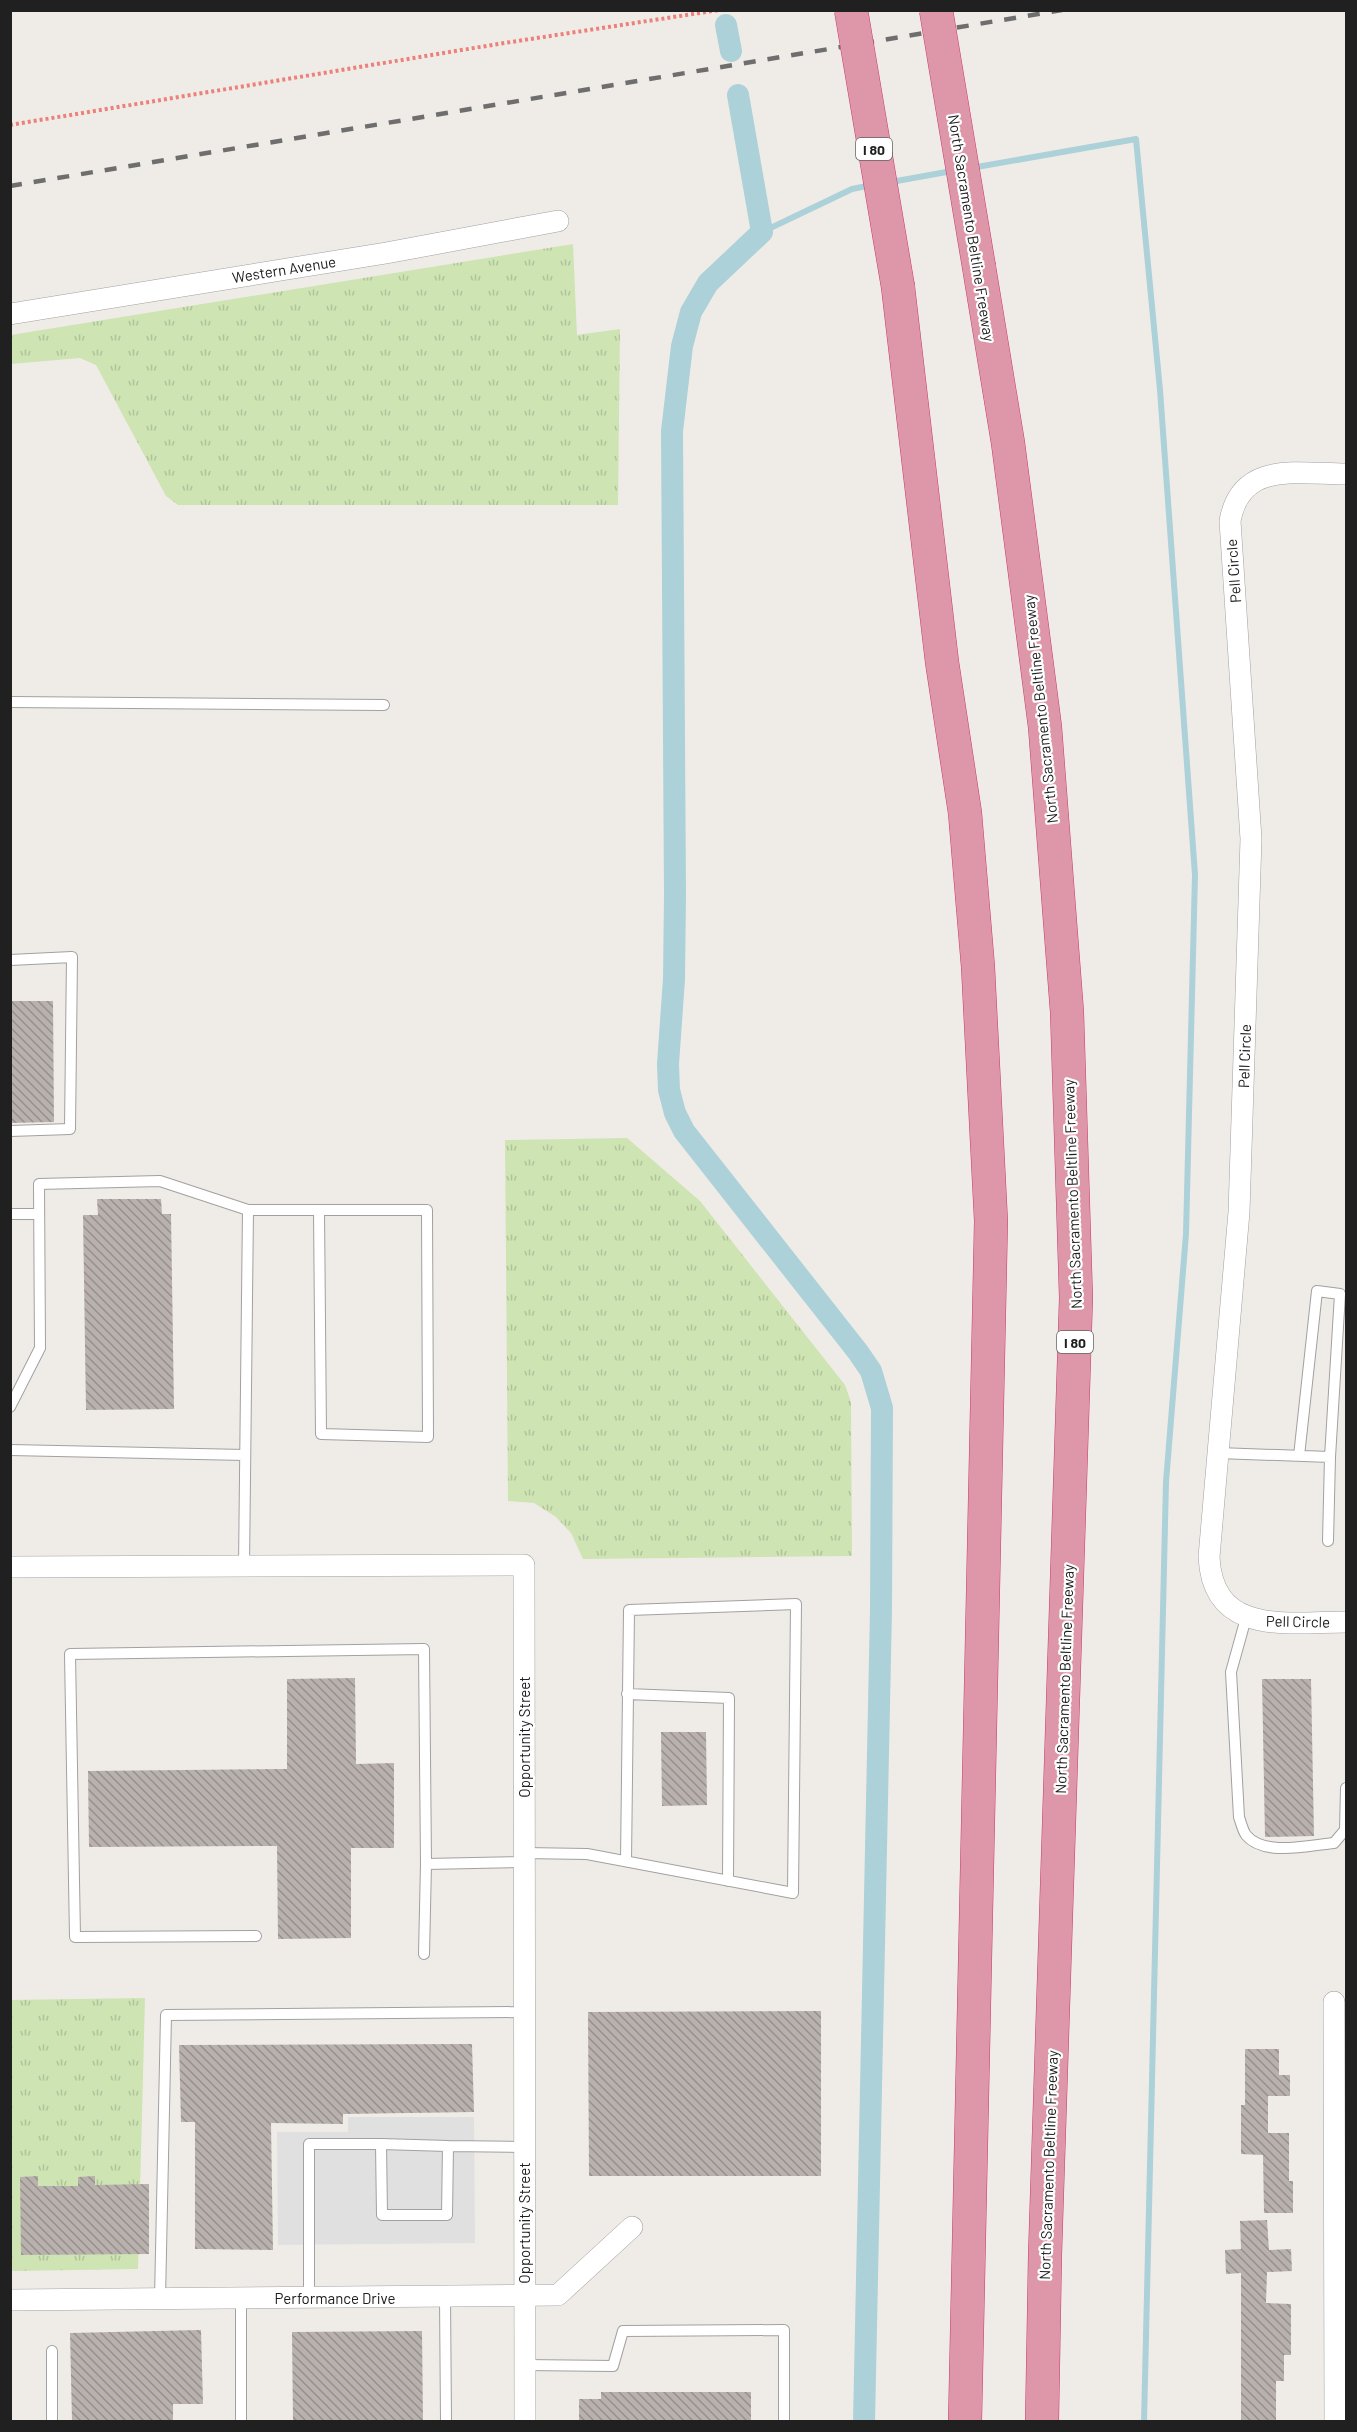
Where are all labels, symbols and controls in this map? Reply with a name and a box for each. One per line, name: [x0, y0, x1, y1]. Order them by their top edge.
street label: North Sacramento Beltline Freeway: [945, 113, 999, 343]
road number: I 80: [856, 138, 892, 160]
street label: Western Avenue: [231, 252, 337, 286]
street label: Pell Circle: [1222, 538, 1244, 604]
street label: North Sacramento Beltline Freeway: [1019, 594, 1061, 824]
street label: Pell Circle: [1234, 1024, 1254, 1088]
street label: North Sacramento Beltline Freeway: [1059, 1079, 1085, 1309]
road number: I 80: [1057, 1331, 1093, 1353]
street label: North Sacramento Beltline Freeway: [1051, 1564, 1077, 1794]
street label: Pell Circle: [1266, 1611, 1330, 1631]
street label: Opportunity Street: [515, 1676, 533, 1798]
street label: North Sacramento Beltline Freeway: [1035, 2050, 1061, 2280]
street label: Opportunity Street: [515, 2162, 533, 2284]
street label: Performance Drive: [275, 2289, 395, 2307]

